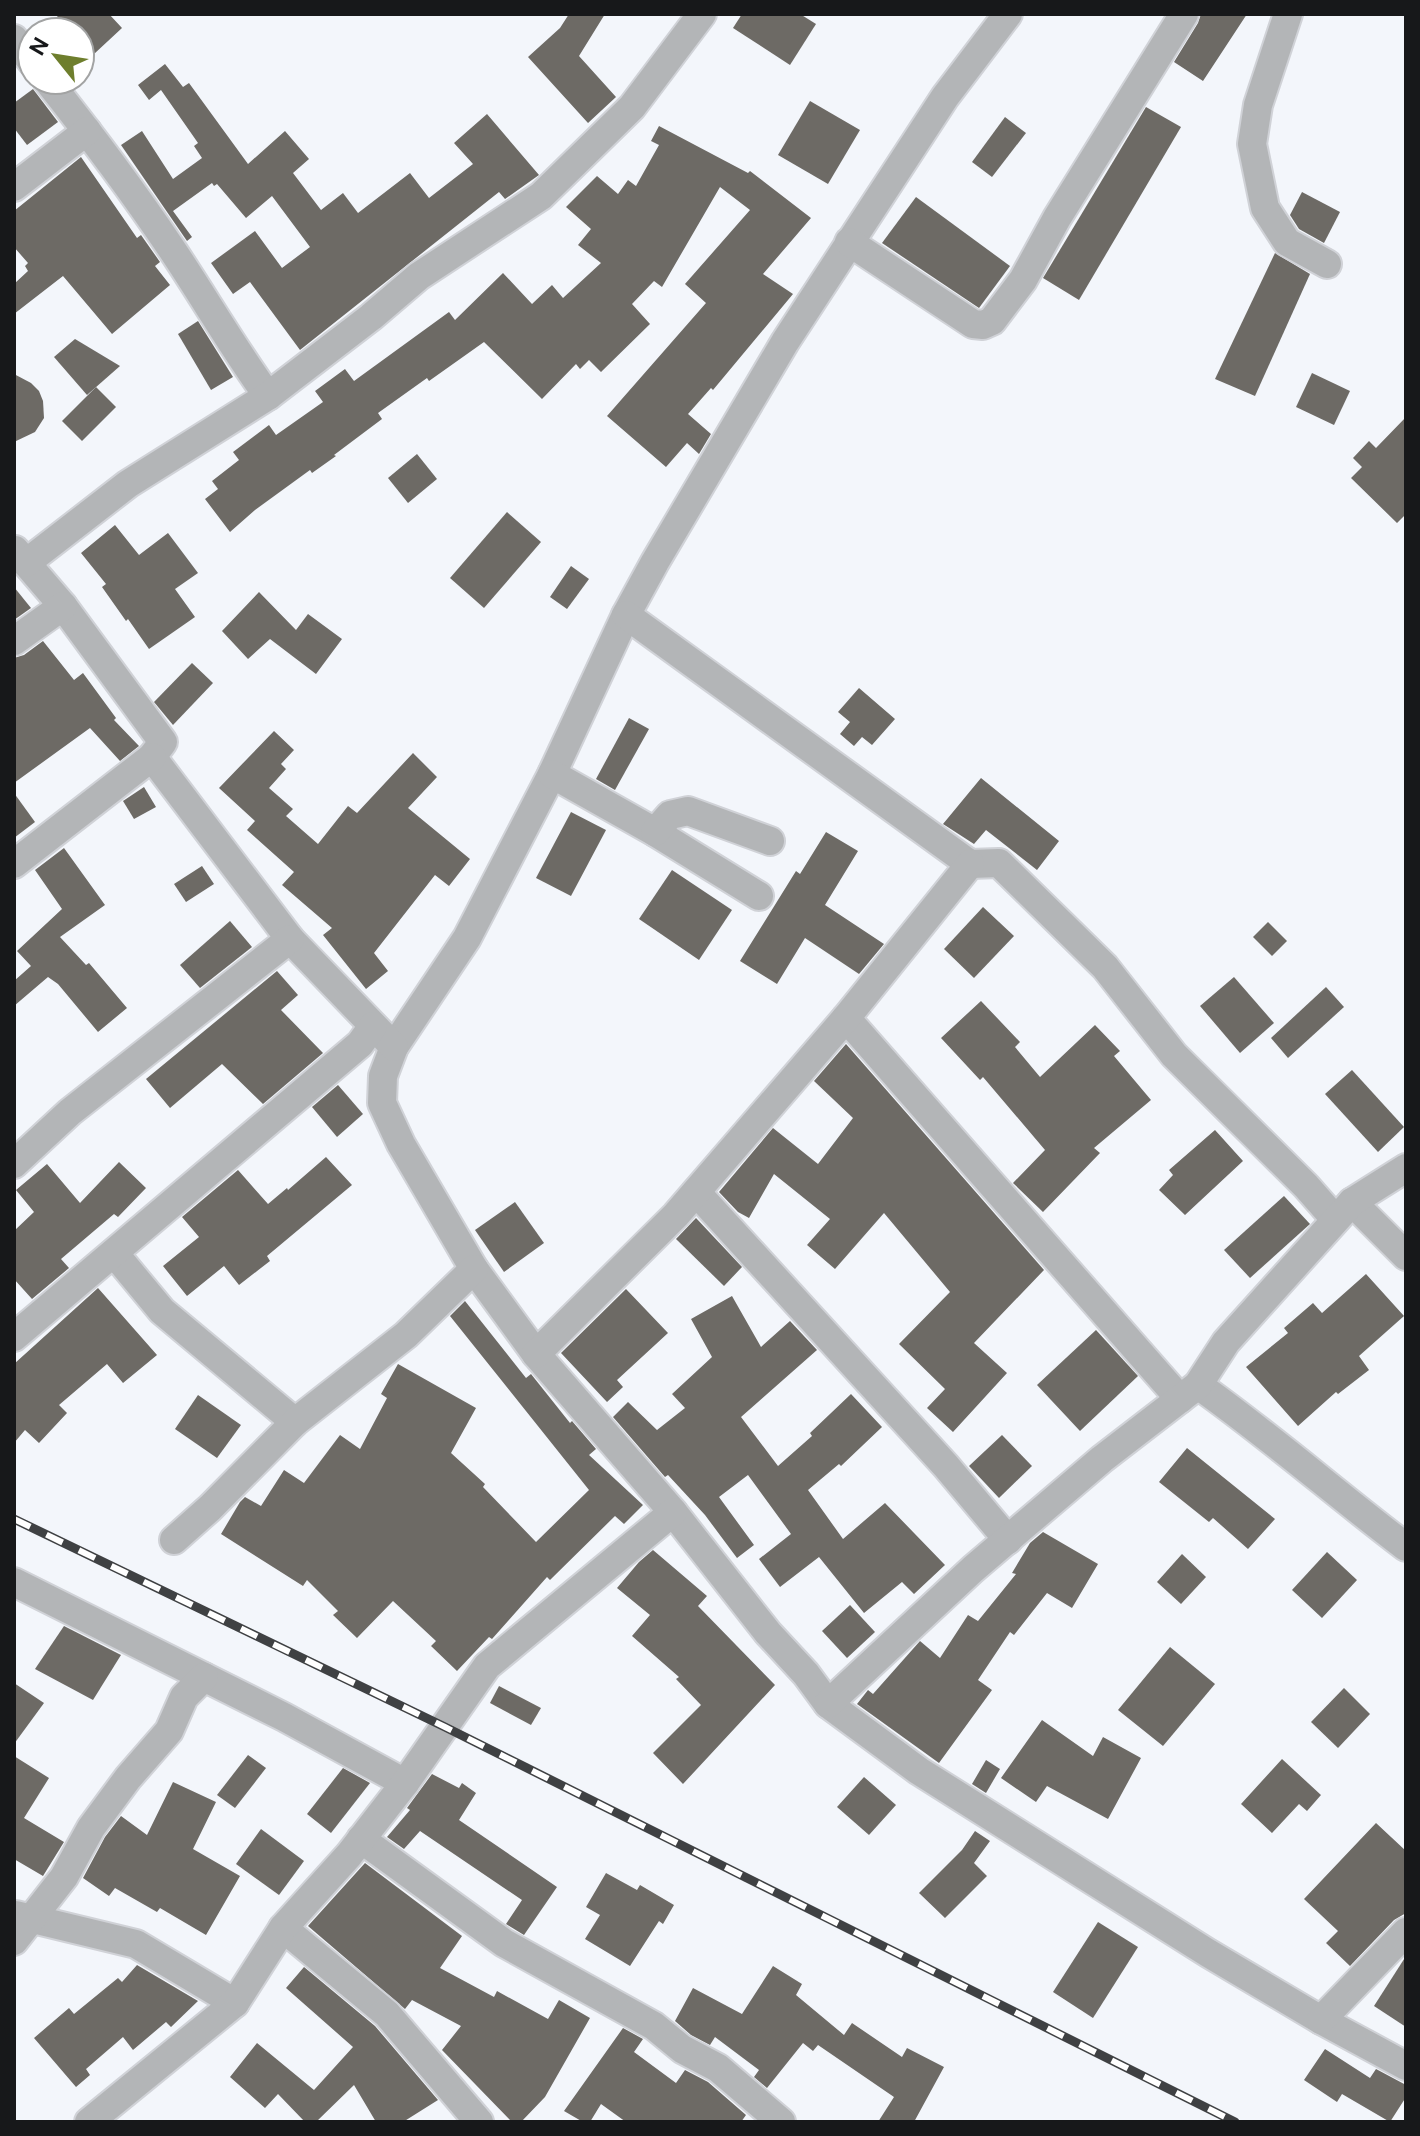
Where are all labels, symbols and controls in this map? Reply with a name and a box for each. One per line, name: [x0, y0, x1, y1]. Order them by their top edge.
north arrow: [16, 16, 96, 96]
text: N: [23, 32, 56, 60]

